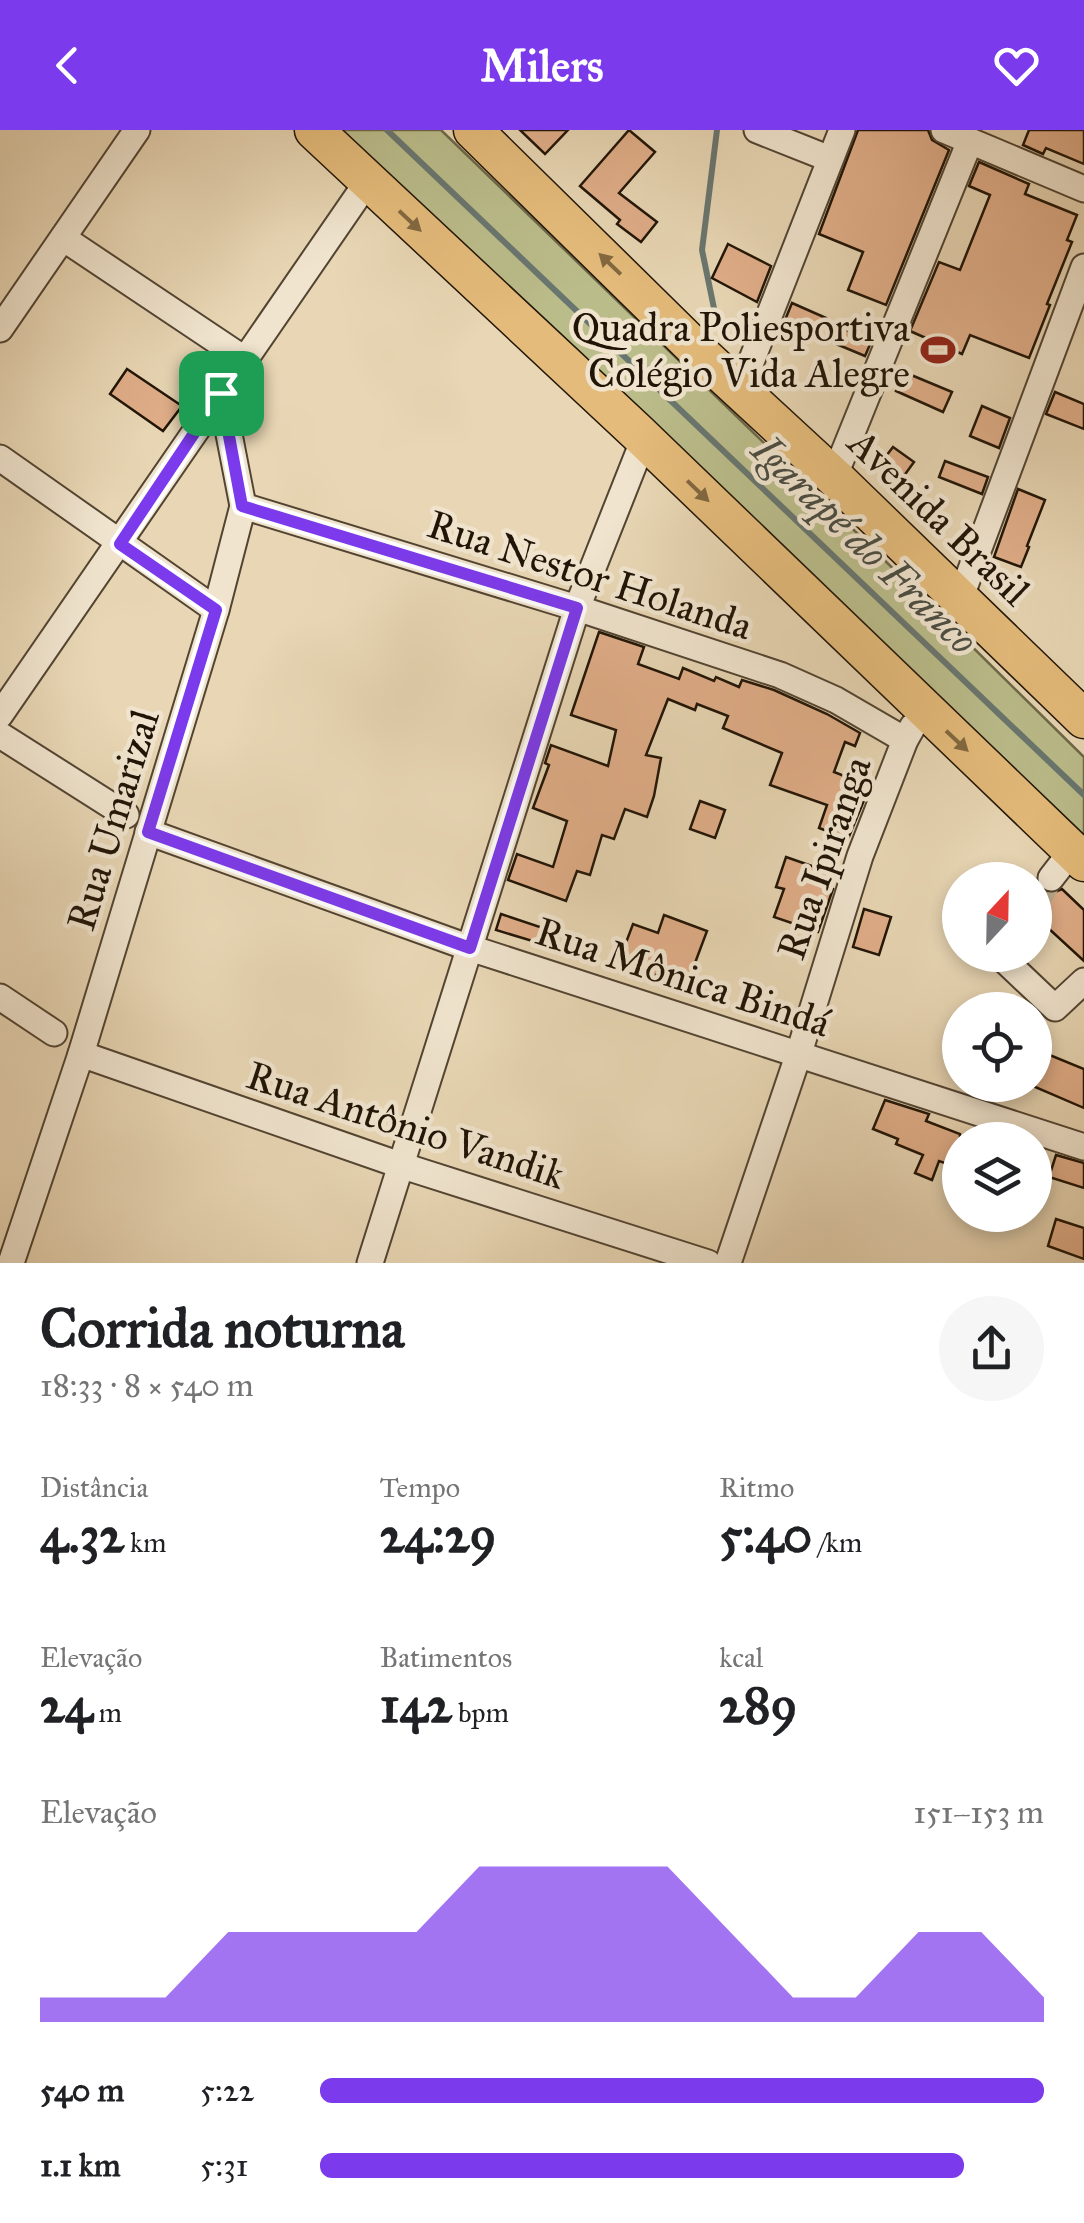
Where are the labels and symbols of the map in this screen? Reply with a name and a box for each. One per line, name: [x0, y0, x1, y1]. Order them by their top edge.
one-way arrow: [398, 209, 422, 232]
one-way arrow: [598, 253, 622, 276]
place label: Quadra Poliesportiva Colégio Vida Alegre: [572, 303, 910, 398]
sports icon: Quadra Poliesportiva Colégio Vida Alegre: [919, 331, 957, 369]
pin: [179, 351, 264, 436]
street label: Avenida Brasil: [837, 417, 1040, 616]
water label: Igarapé do Franco: [740, 423, 989, 666]
one-way arrow: [686, 479, 710, 502]
street label: Rua Nestor Holanda: [422, 499, 758, 651]
street label: Rua Umarizal: [56, 704, 170, 936]
one-way arrow: [945, 729, 969, 752]
street label: Rua Ipiranga: [766, 750, 882, 966]
north arrow: [942, 862, 1052, 972]
street label: Rua Mônica Bindá: [530, 906, 836, 1048]
street label: Rua Antônio Vandik: [241, 1050, 572, 1200]

